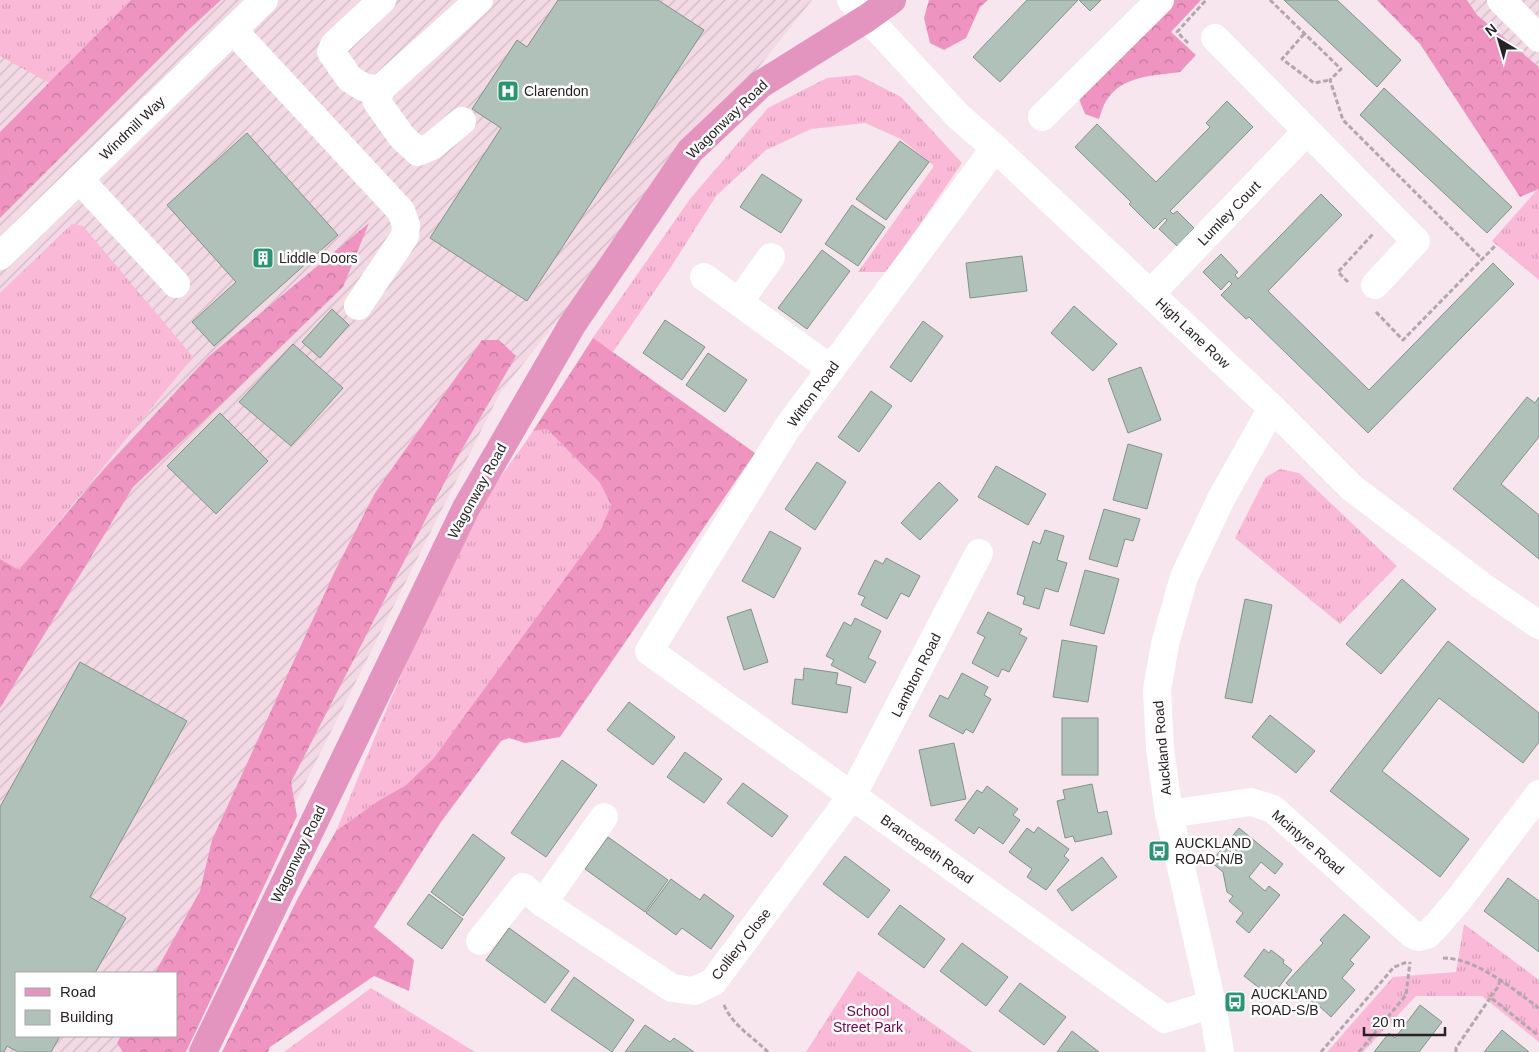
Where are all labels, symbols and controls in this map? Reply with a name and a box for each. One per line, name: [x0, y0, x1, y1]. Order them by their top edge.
north arrow: [1474, 15, 1524, 65]
text: N: [1482, 20, 1500, 39]
street label: Wagonway Road: [683, 76, 771, 162]
hospital icon: Clarendon: [496, 79, 520, 103]
place label: Clarendon: [524, 83, 589, 99]
street label: Windmill Way: [96, 93, 168, 163]
street label: Lumley Court: [1194, 177, 1264, 249]
building icon: Liddle Doors: [251, 246, 275, 270]
place label: Liddle Doors: [279, 250, 358, 266]
street label: High Lane Row: [1153, 295, 1234, 372]
street label: Witton Road: [784, 358, 842, 430]
street label: Wagonway Road: [444, 441, 510, 541]
street label: Lambton Road: [888, 630, 944, 720]
street label: Auckland Road: [1150, 700, 1174, 796]
street label: Wagonway Road: [268, 803, 328, 905]
street label: Mcintyre Road: [1269, 806, 1347, 878]
street label: Brancepeth Road: [878, 811, 976, 887]
place label: AUCKLAND ROAD-N/B: [1175, 835, 1251, 867]
bus stop icon: AUCKLAND ROAD-N/B: [1147, 839, 1171, 863]
street label: Colliery Close: [708, 905, 774, 983]
legend: [15, 972, 178, 1037]
text: Road: [60, 983, 96, 1000]
place label: AUCKLAND ROAD-S/B: [1251, 986, 1327, 1018]
bus stop icon: AUCKLAND ROAD-S/B: [1223, 990, 1247, 1014]
park label: School Street Park: [833, 1003, 904, 1035]
scale bar: [1364, 1004, 1445, 1036]
text: Building: [60, 1008, 113, 1025]
text: 20 m: [1372, 1013, 1405, 1030]

